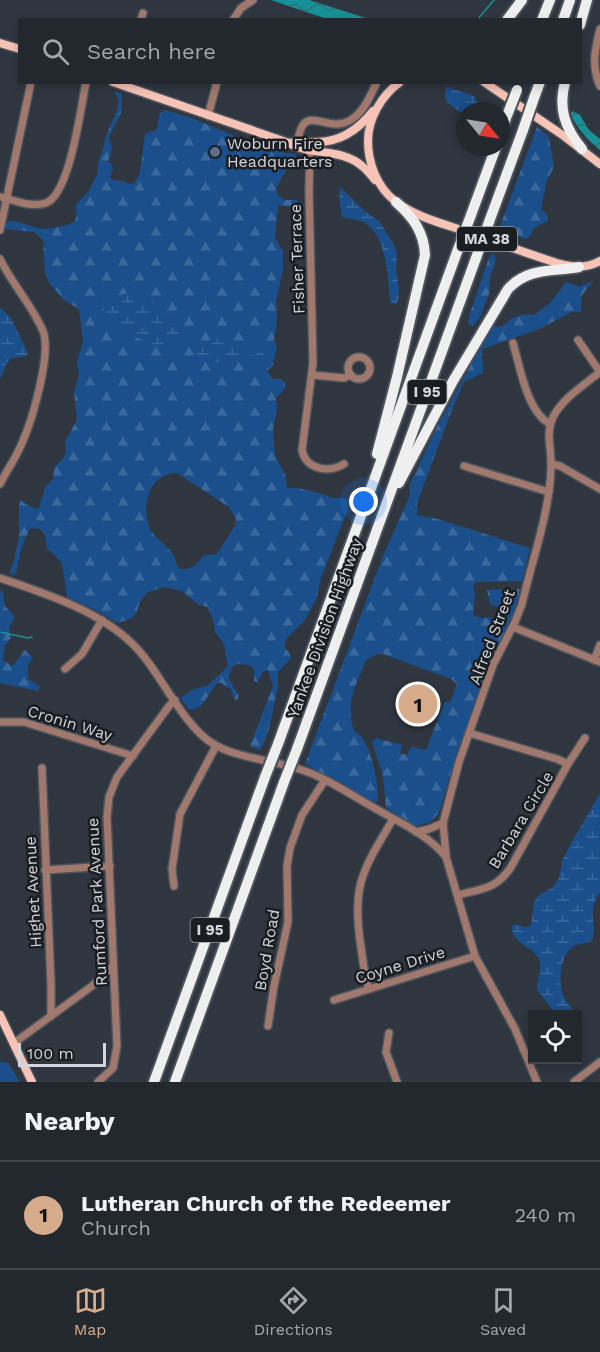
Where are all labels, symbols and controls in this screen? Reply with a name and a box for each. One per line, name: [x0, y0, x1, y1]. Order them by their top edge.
search box: [18, 18, 582, 84]
icon: search: [39, 35, 72, 68]
text: Search here: [87, 39, 216, 64]
north arrow: [456, 102, 510, 156]
place label: Woburn Fire Headquarters: [227, 134, 333, 171]
marker: Woburn Fire Headquarters: [208, 145, 222, 159]
street label: Fisher Terrace: [286, 204, 308, 314]
road number: MA 38: [457, 227, 517, 251]
road number: I 95: [408, 380, 446, 404]
your location: [349, 487, 378, 516]
street label: Yankee Division Highway: [284, 535, 367, 720]
street label: Alfred Street: [465, 586, 519, 688]
pin: 1: [398, 682, 438, 726]
street label: Cronin Way: [25, 701, 115, 745]
street label: Barbara Circle: [484, 768, 558, 872]
street label: Rumford Park Avenue: [83, 817, 111, 987]
street label: Highet Avenue: [21, 836, 45, 948]
street label: Boyd Road: [250, 908, 284, 992]
road number: I 95: [190, 918, 230, 942]
street label: Coyne Drive: [353, 942, 447, 988]
map controls: [528, 1010, 582, 1064]
button: locate: [528, 1010, 582, 1064]
scale bar: [18, 1040, 106, 1068]
text: 100 m: [27, 1044, 74, 1063]
text: Nearby: [24, 1106, 115, 1136]
text: Lutheran Church of the Redeemer: [81, 1191, 450, 1216]
text: 1: [39, 1203, 48, 1227]
text: 240 m: [514, 1203, 576, 1227]
text: Church: [81, 1216, 151, 1240]
tab: Map: [74, 1284, 107, 1339]
tab: Directions: [254, 1284, 333, 1339]
tab: Saved: [480, 1284, 526, 1339]

